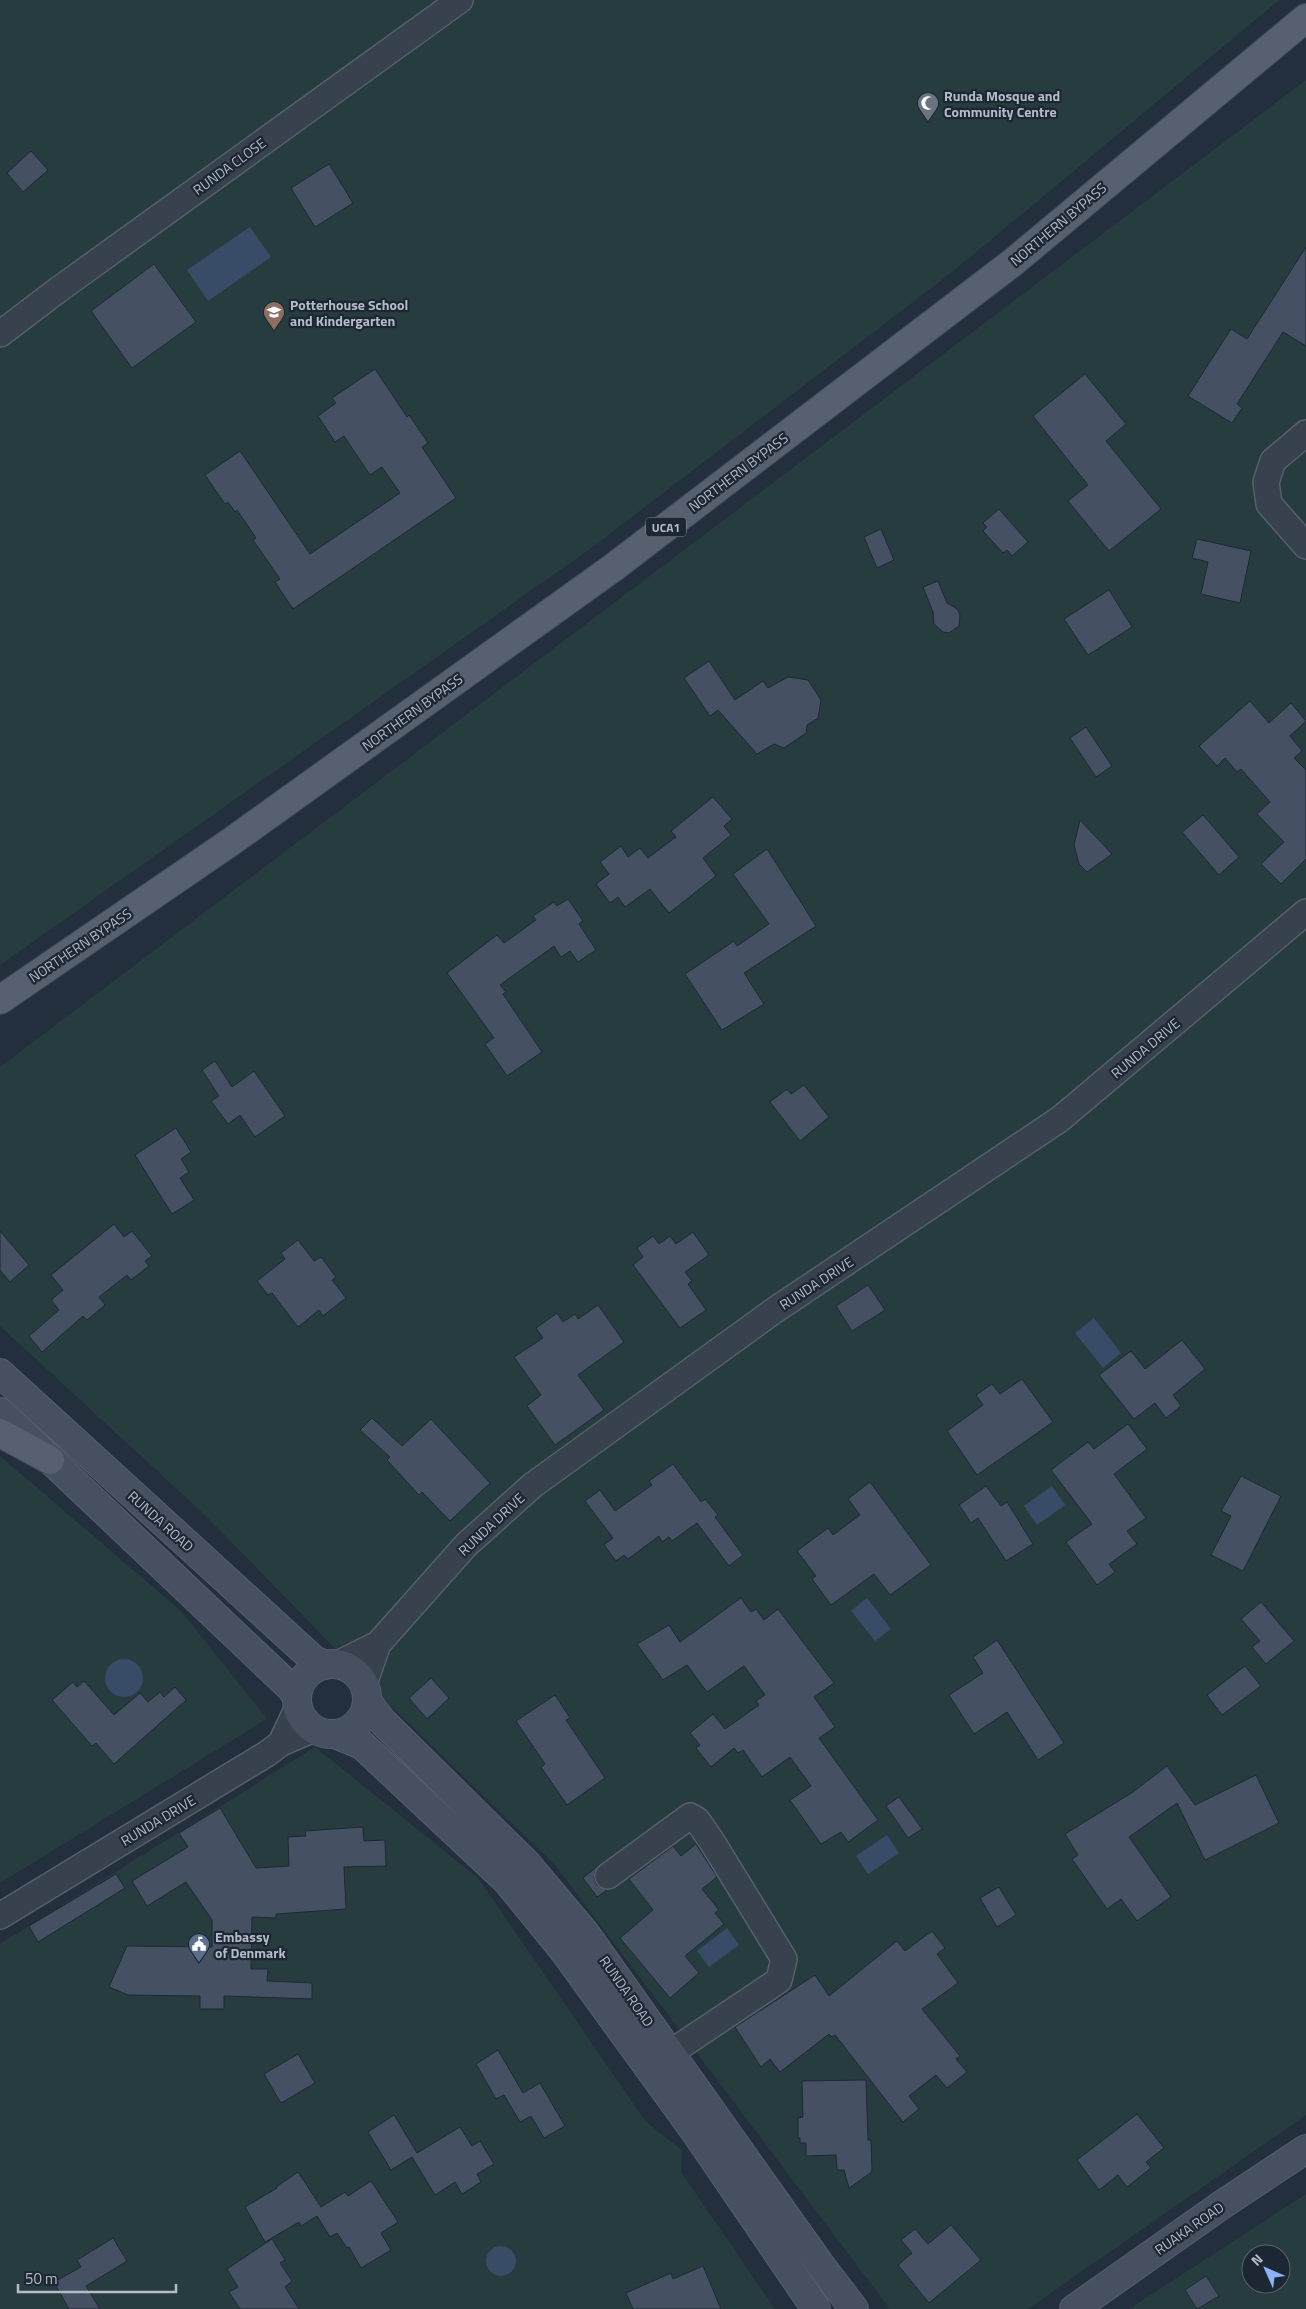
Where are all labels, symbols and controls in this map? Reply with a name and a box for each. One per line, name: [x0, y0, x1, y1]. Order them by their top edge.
place label: Runda Mosque and Community Centre: [944, 85, 1060, 122]
mosque icon: Runda Mosque and Community Centre: [916, 91, 940, 122]
street label: RUNDA CLOSE: [188, 132, 270, 200]
street label: NORTHERN BYPASS: [1005, 177, 1111, 271]
place label: Potterhouse School and Kindergarten: [290, 294, 408, 331]
school or university icon: Potterhouse School and Kindergarten: [262, 300, 286, 331]
street label: NORTHERN BYPASS: [684, 428, 792, 516]
road number: UCA1: [646, 518, 686, 536]
street label: NORTHERN BYPASS: [357, 668, 467, 756]
street label: NORTHERN BYPASS: [24, 903, 136, 987]
street label: RUNDA DRIVE: [1106, 1013, 1184, 1083]
street label: RUNDA DRIVE: [775, 1251, 857, 1315]
street label: RUNDA ROAD: [123, 1486, 199, 1556]
street label: RUNDA DRIVE: [453, 1487, 529, 1560]
street label: RUNDA DRIVE: [116, 1789, 200, 1851]
place label: Embassy of Denmark: [215, 1926, 286, 1963]
public building icon: Embassy of Denmark: [187, 1932, 211, 1963]
street label: RUNDA ROAD: [595, 1951, 659, 2031]
street label: RUAKA ROAD: [1150, 2196, 1228, 2260]
north arrow: [1241, 2244, 1291, 2294]
text: N: [1246, 2249, 1267, 2270]
scale bar: [18, 2262, 175, 2294]
text: 50 m: [25, 2267, 58, 2290]

